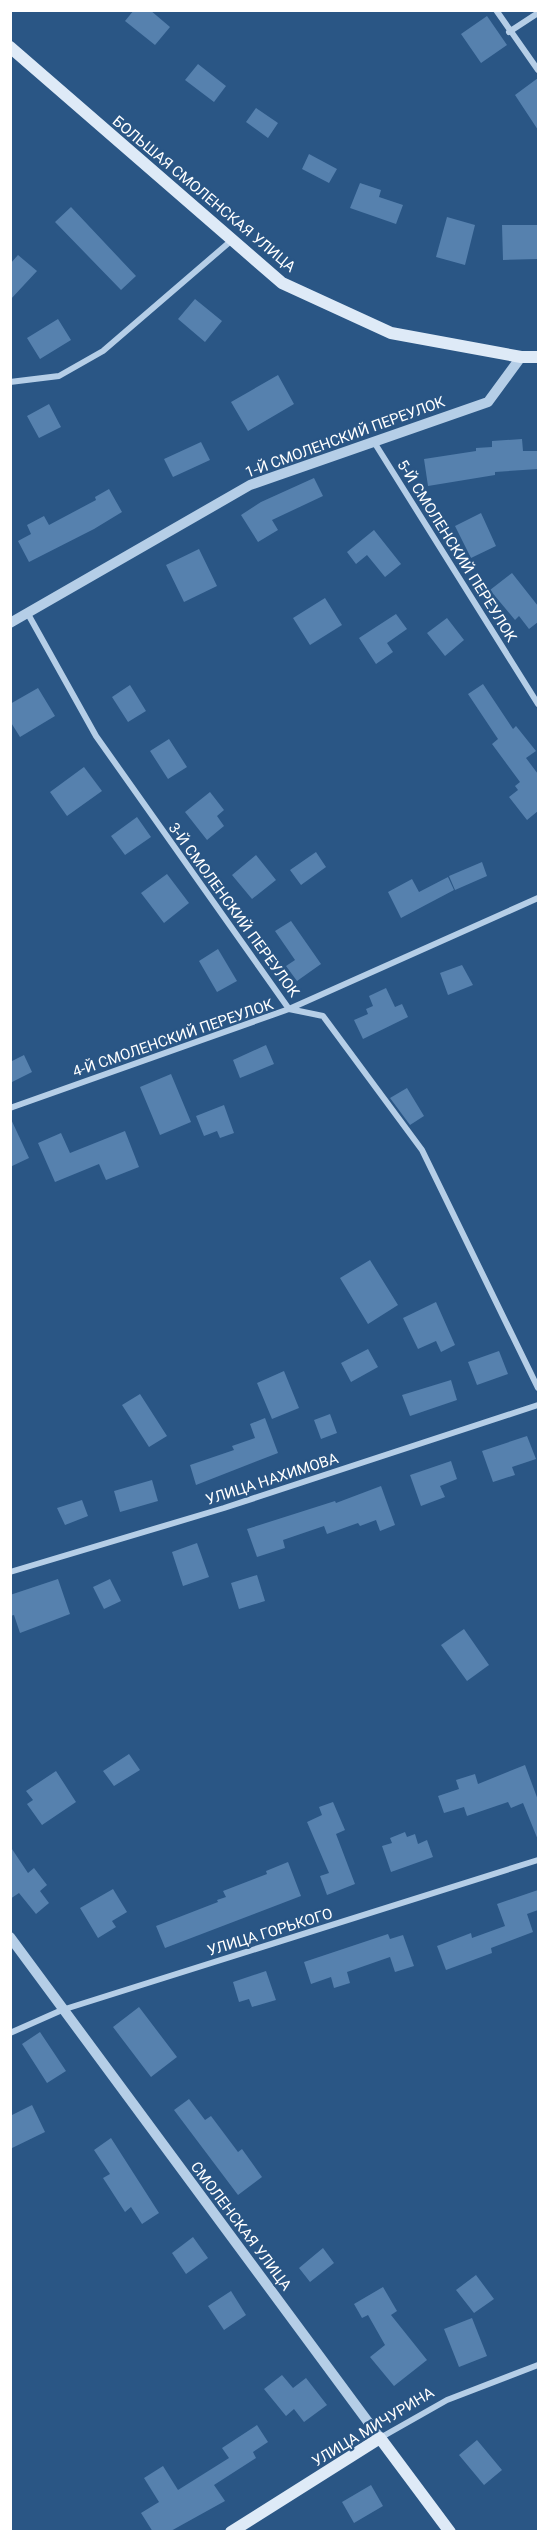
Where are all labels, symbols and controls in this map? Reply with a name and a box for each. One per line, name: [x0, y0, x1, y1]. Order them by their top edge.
street label: БОЛЬШАЯ СМОЛЕНСКАЯ УЛИЦА: [109, 112, 299, 276]
street label: 1-Й СМОЛЕНСКИЙ ПЕРЕУЛОК: [243, 392, 448, 482]
street label: 5-Й СМОЛЕНСКИЙ ПЕРЕУЛОК: [393, 457, 521, 646]
street label: 3-Й СМОЛЕНСКИЙ ПЕРЕУЛОК: [165, 819, 304, 1001]
street label: 4-Й СМОЛЕНСКИЙ ПЕРЕУЛОК: [70, 995, 276, 1081]
street label: УЛИЦА НАХИМОВА: [203, 1449, 341, 1509]
street label: УЛИЦА ГОРЬКОГО: [205, 1904, 335, 1960]
street label: СМОЛЕНСКАЯ УЛИЦА: [187, 2158, 295, 2294]
street label: УЛИЦА МИЧУРИНА: [309, 2383, 437, 2471]

